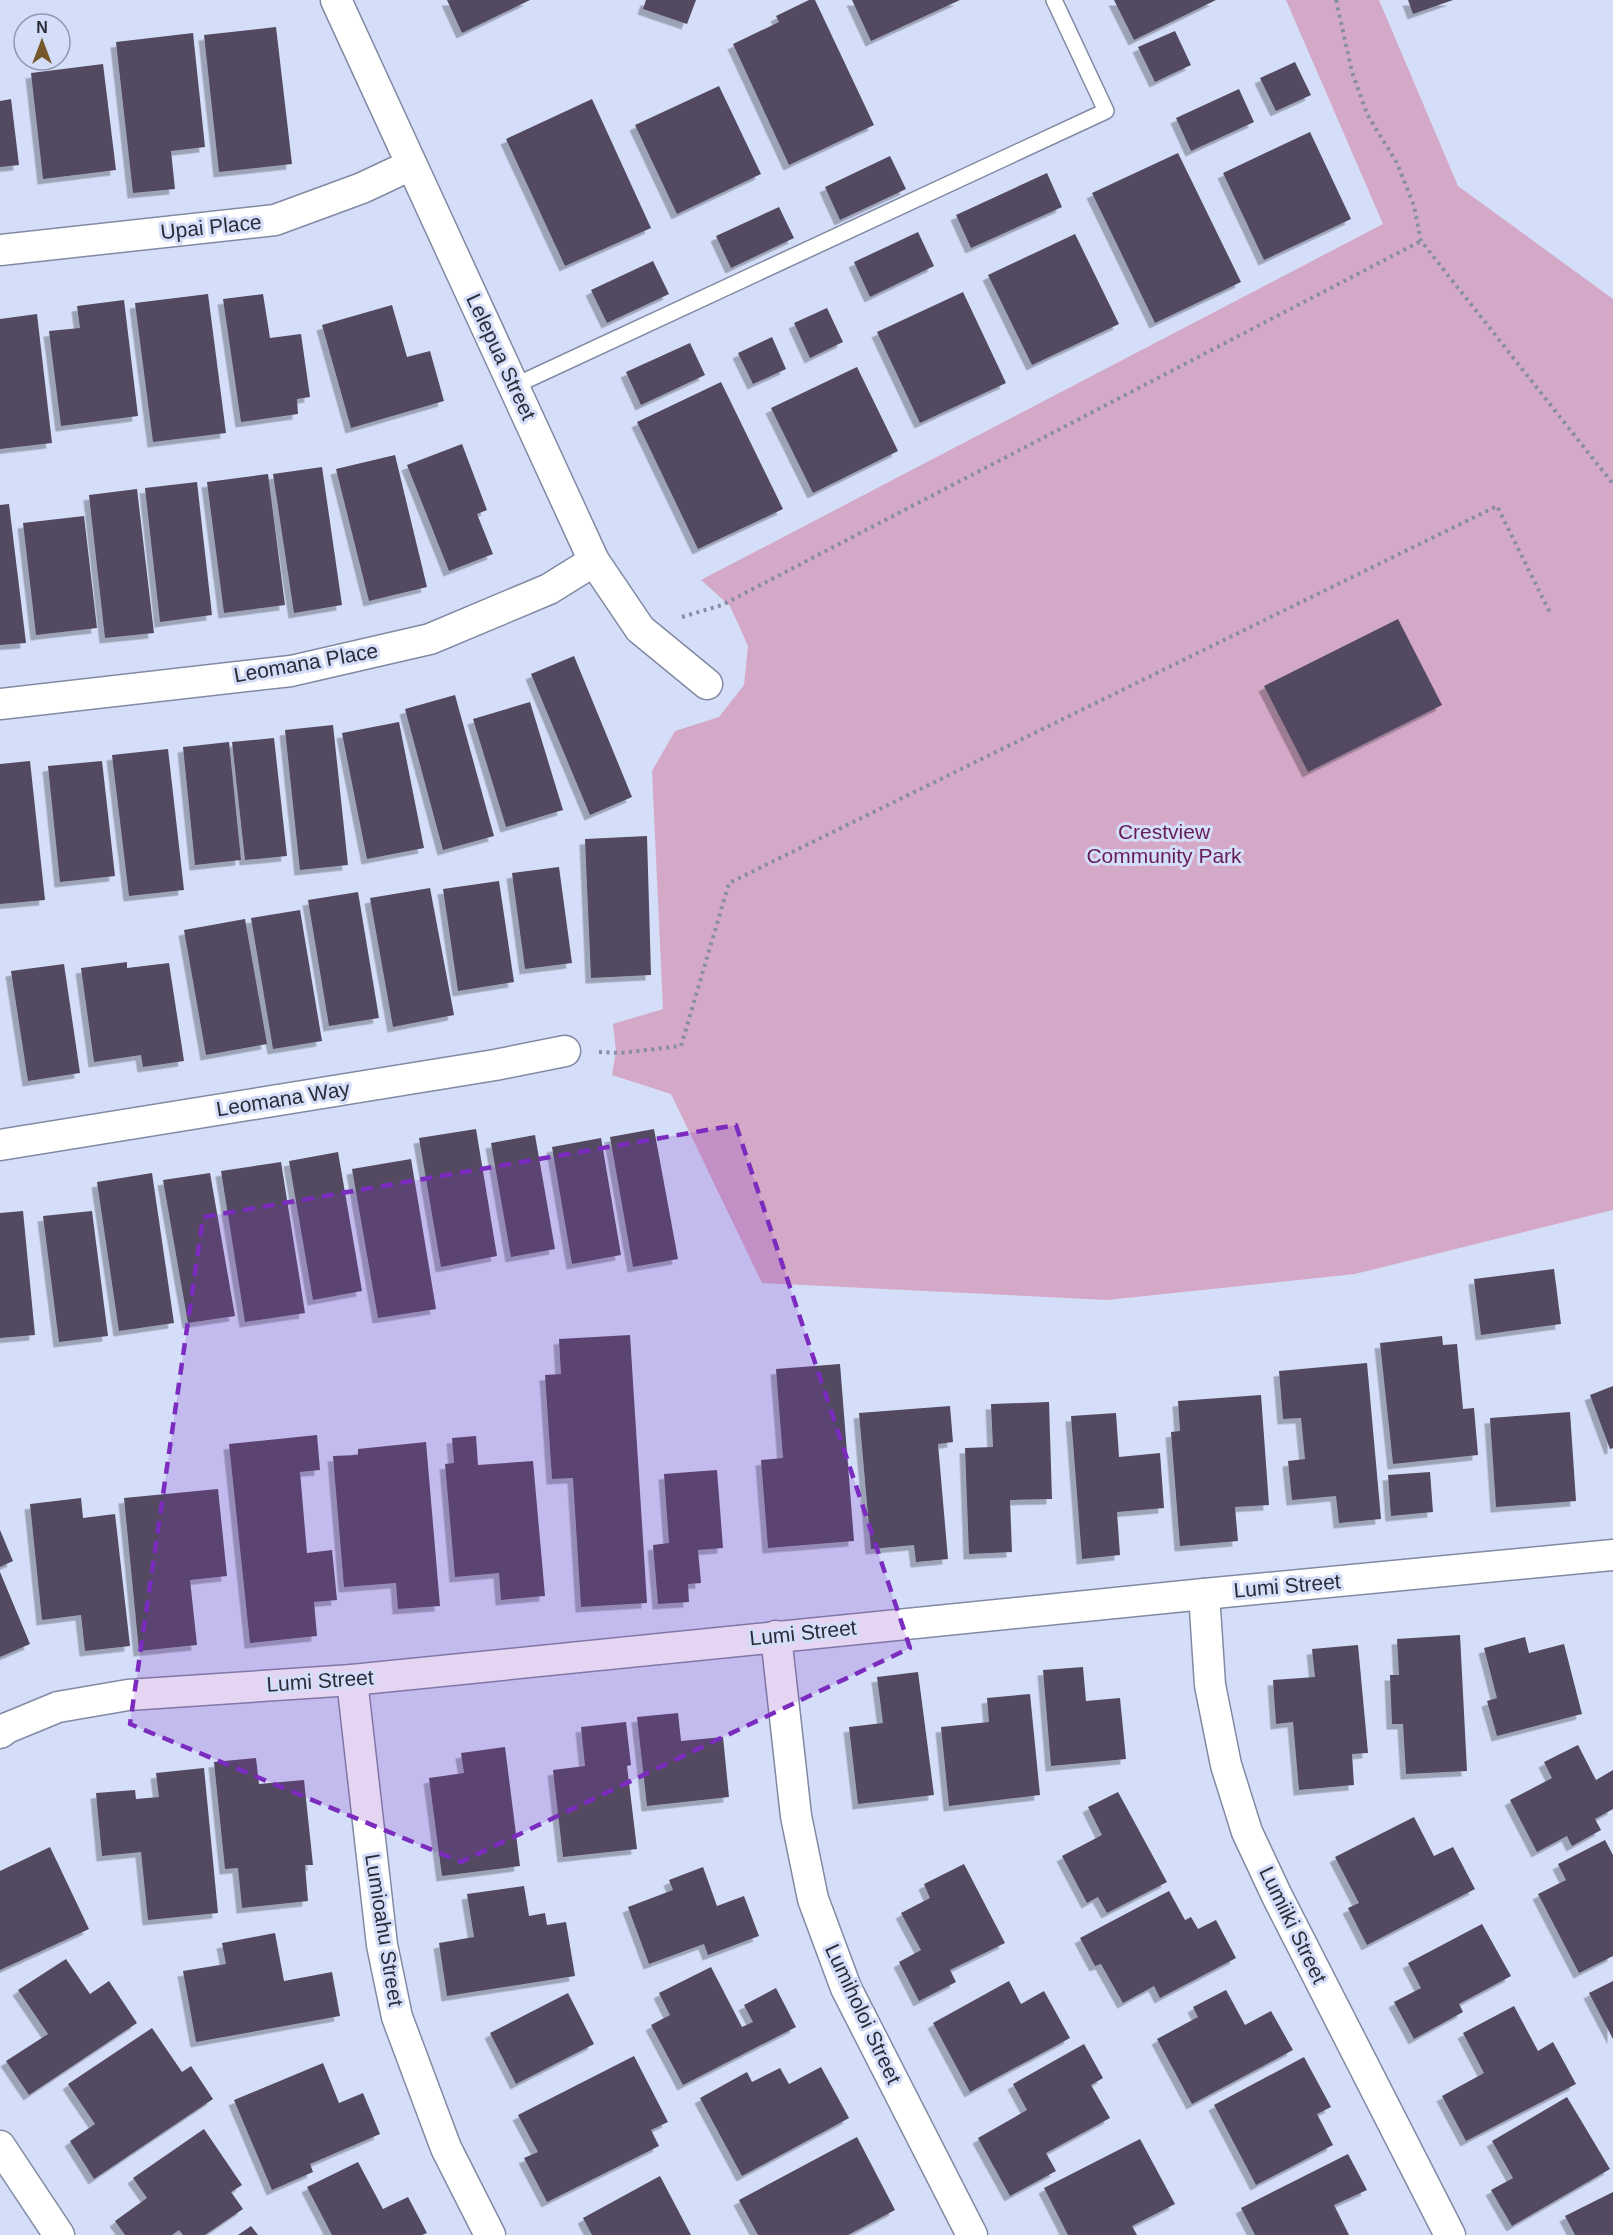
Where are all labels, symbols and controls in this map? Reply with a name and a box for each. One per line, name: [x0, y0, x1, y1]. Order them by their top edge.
north arrow: [12, 12, 72, 72]
text: N: [36, 19, 48, 36]
street label: Upai Place: [159, 210, 263, 243]
street label: Lelepua Street: [462, 290, 541, 424]
street label: Leomana Place: [232, 639, 380, 687]
park label: Crestview Community Park: [1086, 820, 1242, 867]
street label: Leomana Way: [215, 1077, 352, 1120]
street label: Lumi Street: [1232, 1569, 1342, 1602]
street label: Lumi Street: [748, 1615, 858, 1650]
street label: Lumi Street: [266, 1665, 374, 1696]
street label: Lumioahu Street: [361, 1852, 408, 2008]
street label: Lumiiki Street: [1255, 1863, 1332, 1987]
street label: Lumiholoi Street: [821, 1940, 906, 2088]

